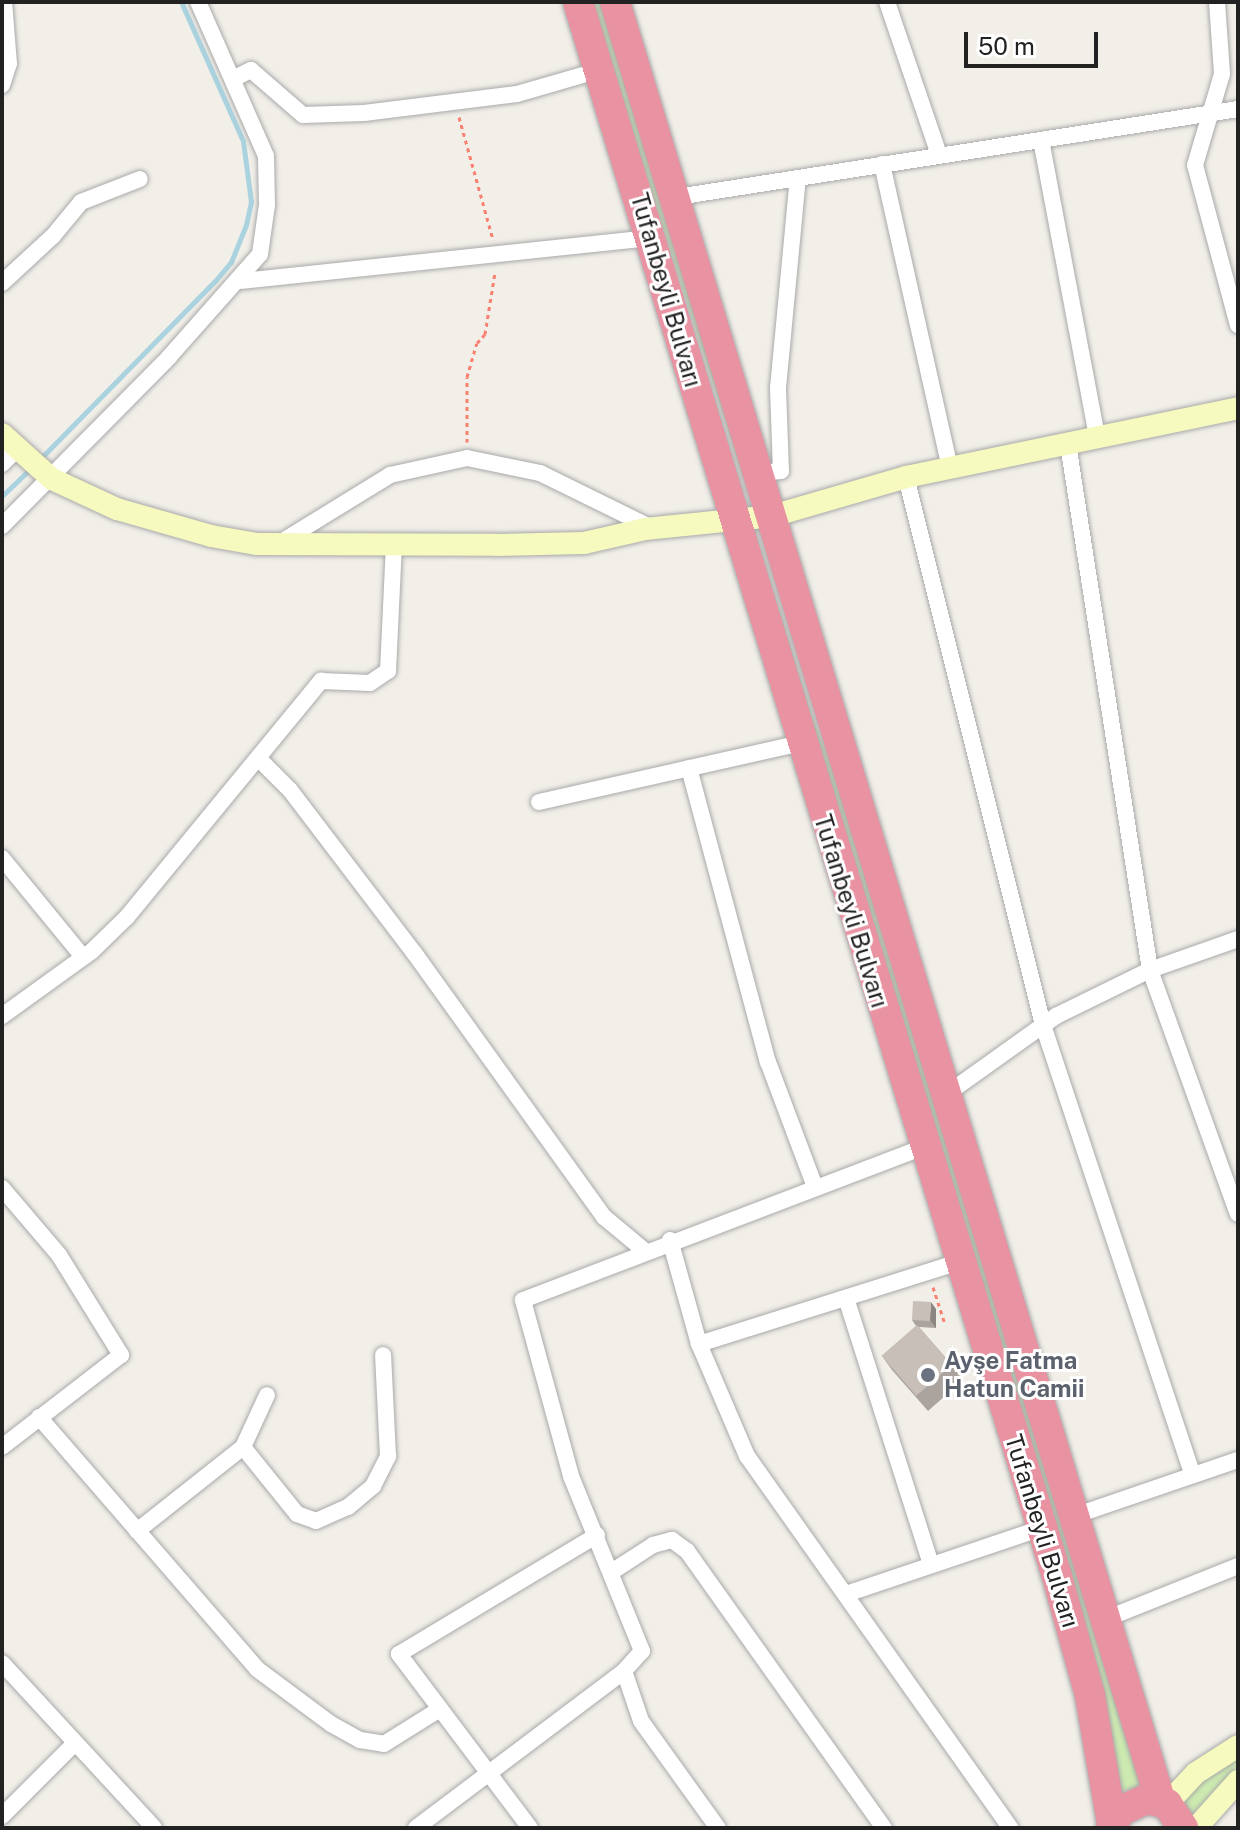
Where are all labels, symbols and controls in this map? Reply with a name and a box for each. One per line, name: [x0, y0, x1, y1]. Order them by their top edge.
scale bar: [968, 16, 1102, 66]
text: 50 m: [978, 32, 1035, 60]
street label: Tufanbeyli Bulvarı: [625, 190, 707, 390]
street label: Tufanbeyli Bulvarı: [808, 811, 894, 1011]
place label: Ayşe Fatma Hatun Camii: [944, 1347, 1084, 1403]
marker: Ayşe Fatma Hatun Camii: [919, 1366, 937, 1384]
street label: Tufanbeyli Bulvarı: [999, 1431, 1085, 1631]

